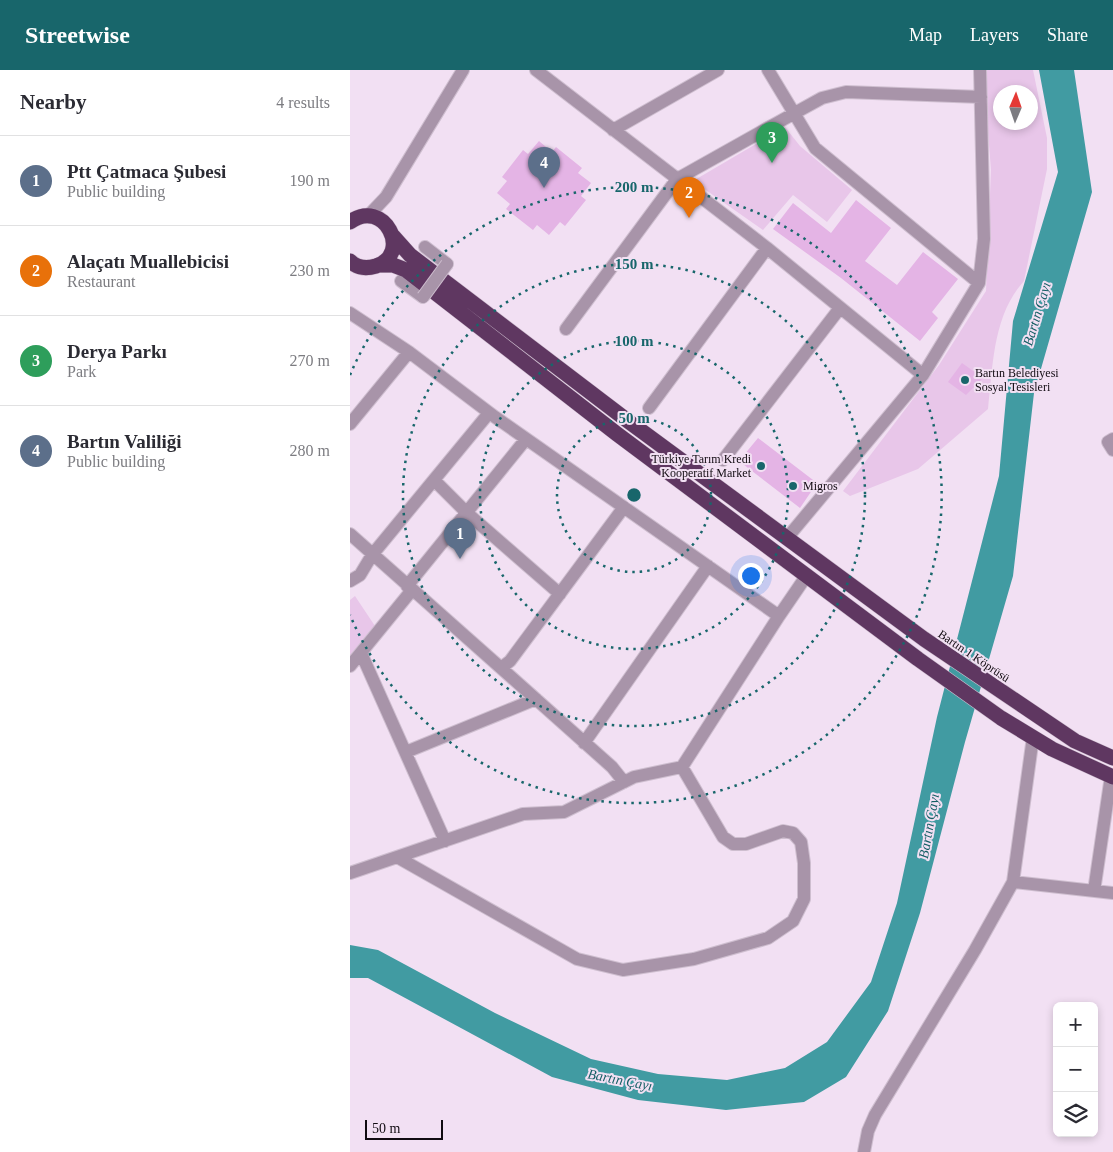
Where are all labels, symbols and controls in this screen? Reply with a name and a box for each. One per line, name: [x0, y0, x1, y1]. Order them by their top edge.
text: Streetwise: [25, 22, 130, 48]
text: Map: [909, 25, 942, 45]
text: Layers: [970, 25, 1019, 45]
text: Share: [1047, 25, 1088, 45]
north arrow: [993, 85, 1038, 130]
text: Nearby: [20, 90, 87, 114]
text: 4 results: [276, 94, 330, 111]
pin: 3: [756, 122, 788, 163]
pin: 4: [528, 147, 560, 188]
text: Ptt Çatmaca Şubesi: [67, 161, 226, 182]
text: 1: [32, 172, 40, 189]
text: 190 m: [290, 172, 330, 189]
pin: 2: [673, 177, 705, 218]
text: 200 m: [615, 179, 654, 195]
text: Public building: [67, 183, 165, 200]
text: Alaçatı Muallebicisi: [67, 251, 229, 272]
text: 150 m: [615, 256, 654, 272]
text: 2: [32, 262, 40, 279]
text: 230 m: [290, 262, 330, 279]
text: Restaurant: [67, 273, 135, 290]
water label: Bartın Çayı: [1020, 280, 1054, 348]
text: 100 m: [615, 333, 654, 349]
text: Derya Parkı: [67, 341, 167, 362]
text: 3: [32, 352, 40, 369]
text: 270 m: [290, 352, 330, 369]
text: Park: [67, 363, 96, 380]
place label: Bartın Belediyesi Sosyal Tesisleri: [975, 366, 1059, 394]
marker: Bartın Belediyesi Sosyal Tesisleri: [959, 374, 971, 386]
text: 50 m: [618, 410, 650, 426]
text: Bartın Valiliği: [67, 431, 182, 452]
text: 4: [32, 442, 40, 459]
text: 280 m: [290, 442, 330, 459]
place label: Türkiye Tarım Kredi Kooperatif Market: [651, 452, 752, 480]
text: Public building: [67, 453, 165, 470]
marker: Türkiye Tarım Kredi Kooperatif Market: [755, 460, 767, 472]
place label: Migros: [803, 479, 838, 493]
marker: Migros: [787, 480, 799, 492]
centre of rings: [625, 486, 643, 504]
pin: 1: [444, 518, 476, 559]
your location: [738, 563, 764, 589]
street label: Bartın 1 Köprüsü: [936, 627, 1012, 685]
water label: Bartın Çayı: [916, 792, 942, 860]
map controls: [1053, 1002, 1098, 1137]
button: +: [1053, 1002, 1098, 1047]
button: −: [1053, 1047, 1098, 1092]
water label: Bartın Çayı: [586, 1066, 654, 1094]
button: layers: [1053, 1092, 1098, 1137]
scale bar: [365, 1117, 442, 1140]
text: 50 m: [372, 1121, 400, 1136]

